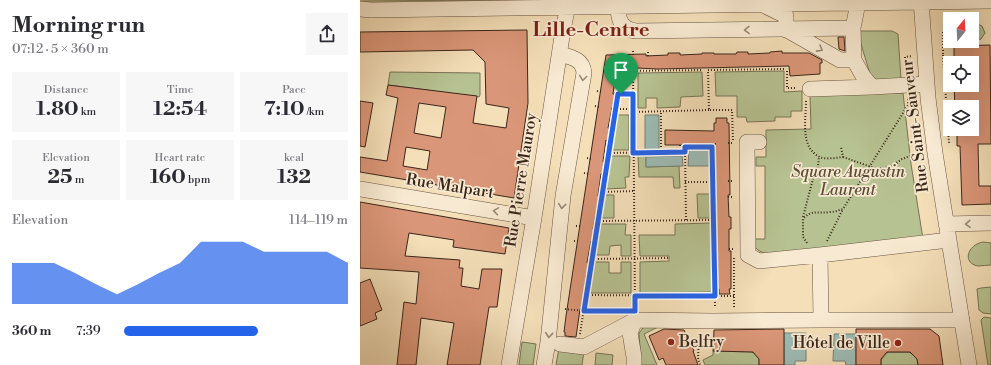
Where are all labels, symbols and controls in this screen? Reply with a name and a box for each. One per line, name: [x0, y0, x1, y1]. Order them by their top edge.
text: Morning run: [12, 12, 145, 39]
north arrow: [943, 12, 979, 48]
map controls: [943, 12, 979, 136]
button: share: [306, 13, 348, 55]
district label: Lille-Centre: [532, 18, 650, 43]
one-way arrow: [744, 26, 750, 34]
text: 07:12 · 5 × 360 m: [12, 41, 109, 57]
one-way arrow: [816, 44, 823, 51]
pin: [604, 53, 638, 94]
button: locate: [943, 56, 979, 92]
street label: Rue Saint-Sauveur: [897, 58, 933, 194]
icon: arrive: [610, 59, 632, 81]
one-way arrow: [579, 75, 588, 81]
text: Distance: [44, 83, 88, 97]
text: Time: [167, 83, 193, 97]
text: Pace: [282, 83, 306, 97]
text: 1.80: [36, 97, 78, 122]
text: 12:54: [153, 97, 207, 122]
text: 7:10: [264, 97, 304, 122]
button: layers: [943, 100, 979, 136]
text: km: [78, 105, 96, 119]
text: /km: [304, 105, 324, 119]
street label: Rue Pierre Mauroy: [501, 111, 542, 249]
text: Elevation: [42, 151, 90, 165]
text: Heart rate: [155, 151, 205, 165]
text: kcal: [284, 151, 304, 165]
park label: Square Augustin Laurent: [791, 162, 906, 200]
text: 25: [48, 165, 73, 190]
text: 160: [150, 165, 186, 190]
text: 132: [277, 165, 311, 190]
street label: Rue Malpart: [405, 169, 496, 203]
text: m: [73, 173, 84, 187]
text: bpm: [186, 173, 210, 187]
one-way arrow: [558, 203, 567, 209]
one-way arrow: [493, 208, 499, 216]
text: Elevation: [12, 212, 68, 228]
text: 114–119 m: [289, 212, 348, 228]
one-way arrow: [965, 219, 971, 228]
text: 360 m: [12, 323, 51, 339]
text: 7:39: [76, 323, 101, 339]
one-way arrow: [544, 332, 553, 339]
place label: Belfry: [678, 332, 724, 352]
place label: Hôtel de Ville: [793, 333, 890, 353]
marker: Belfry: [666, 337, 676, 347]
marker: Hôtel de Ville: [893, 338, 903, 348]

